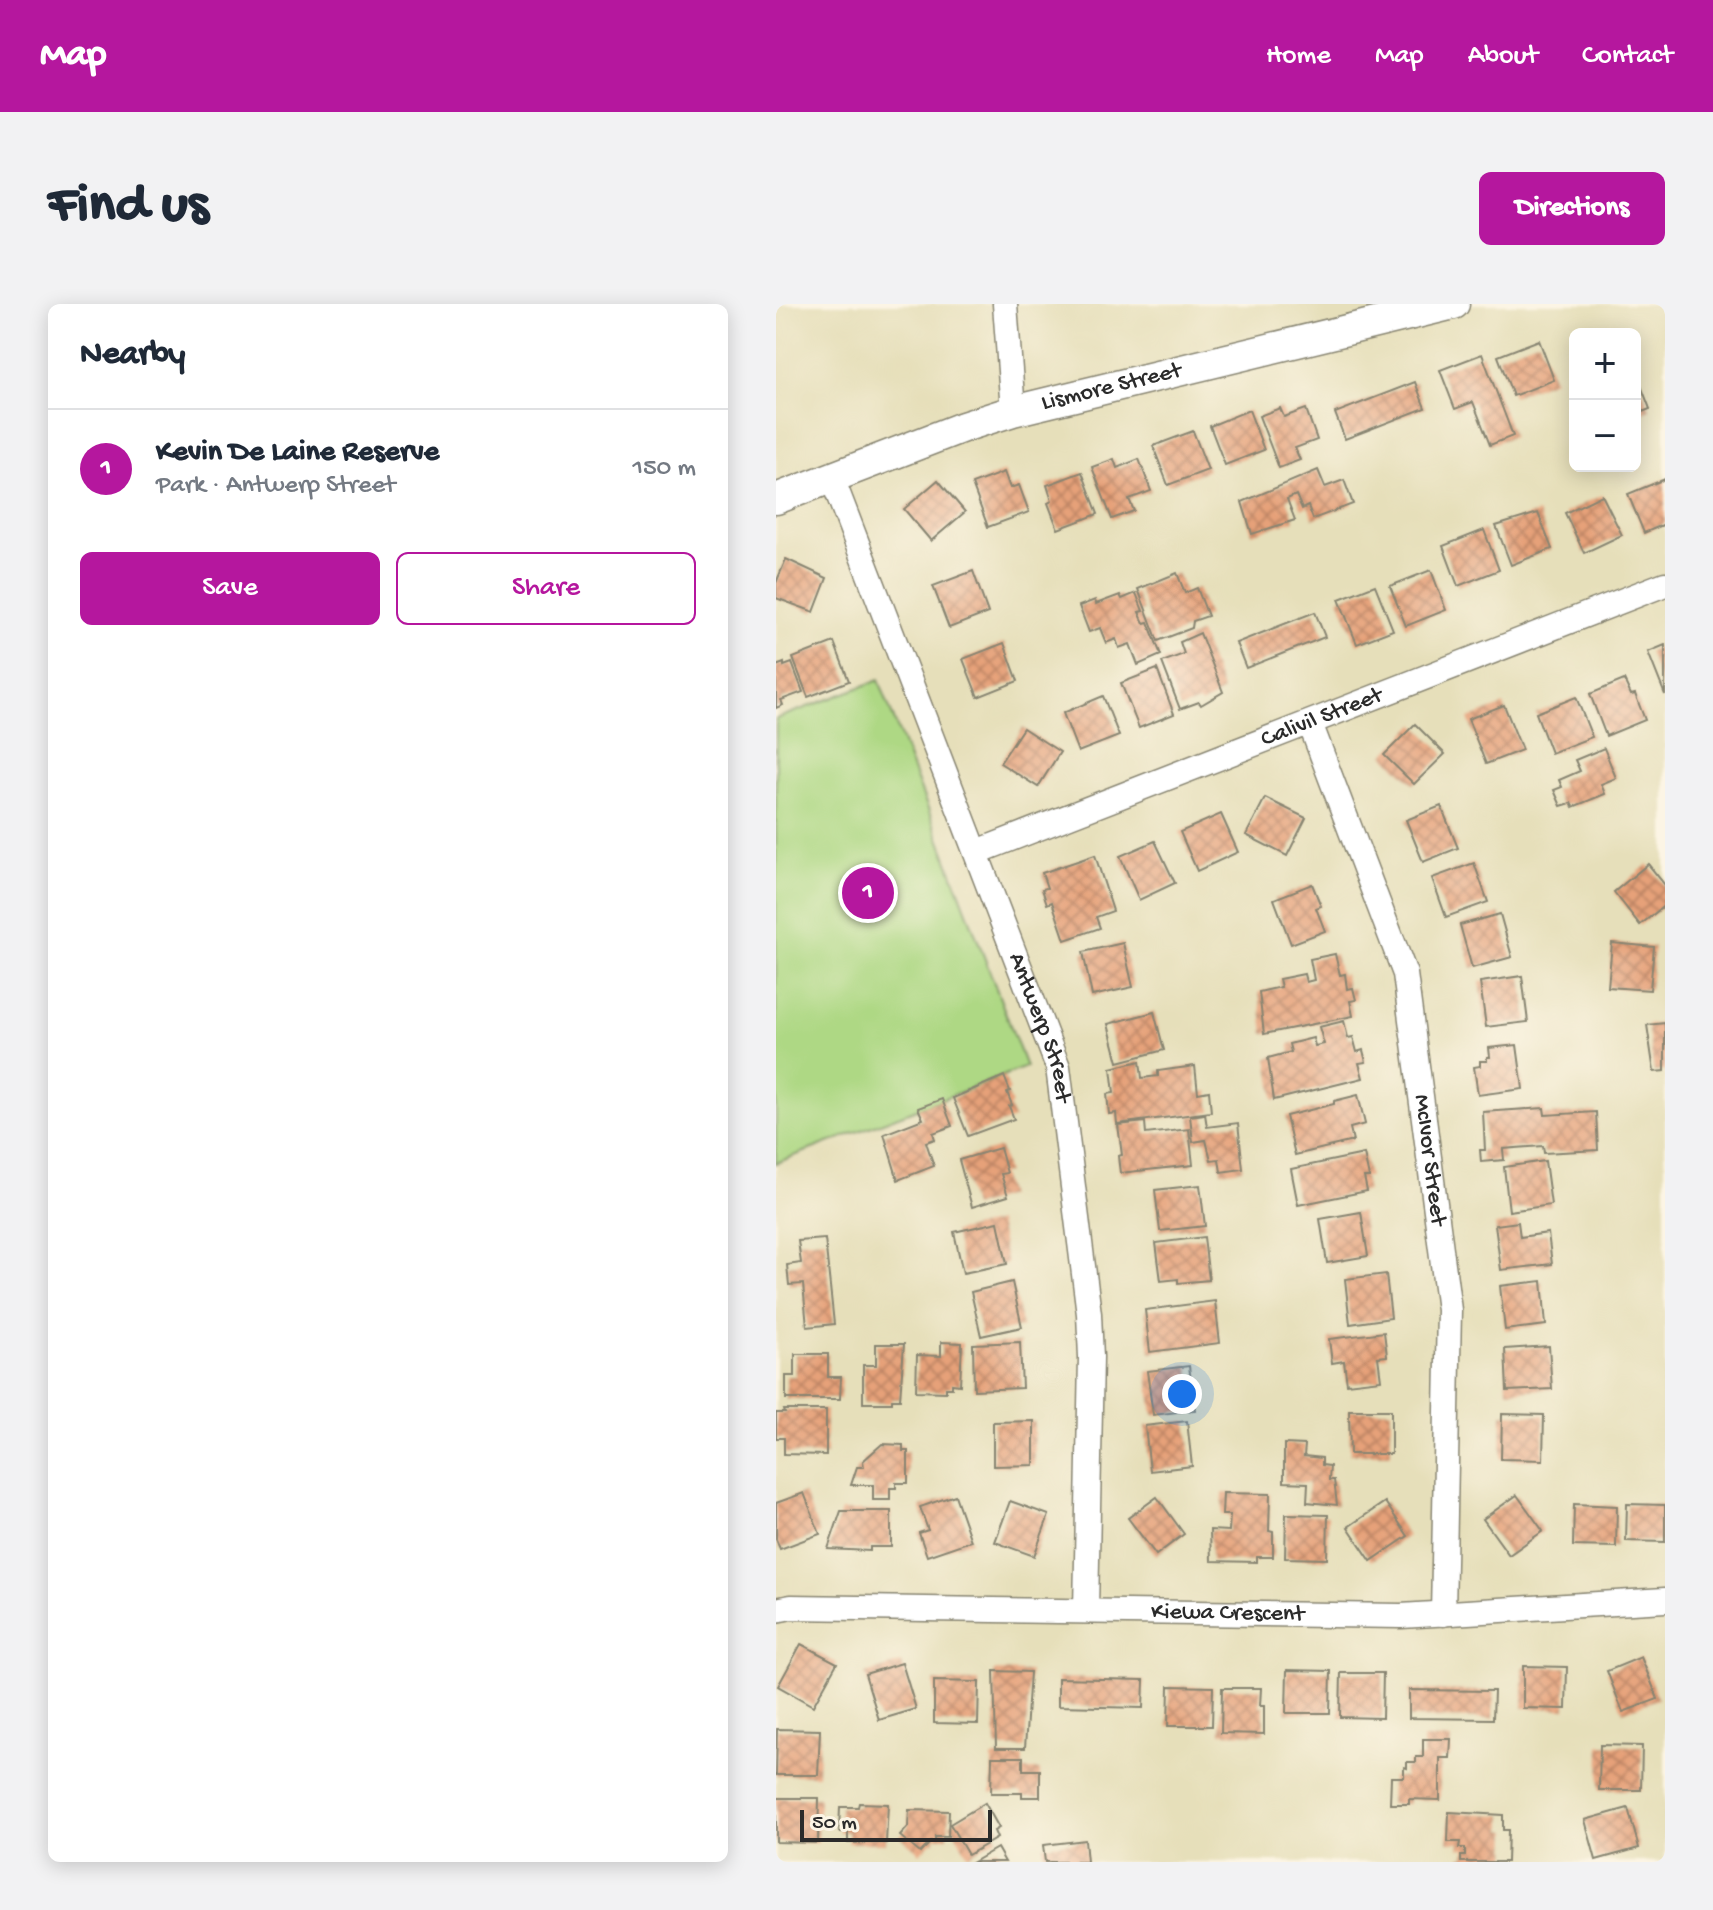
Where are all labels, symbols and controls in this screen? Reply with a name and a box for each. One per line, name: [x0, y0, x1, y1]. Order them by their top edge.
text: Map: [40, 34, 106, 78]
text: Home: [1266, 40, 1331, 73]
text: Map: [1375, 40, 1424, 73]
text: About: [1468, 40, 1538, 73]
text: Contact: [1582, 40, 1673, 73]
button: Directions: [1479, 172, 1665, 245]
text: Find us: [48, 175, 208, 241]
map controls: [1569, 328, 1641, 472]
button: +: [1569, 328, 1641, 400]
text: Nearby: [80, 336, 185, 376]
street label: Lismore Street: [1038, 356, 1186, 418]
button: −: [1569, 400, 1641, 472]
text: Kevin De Laine Reserve: [156, 436, 439, 471]
text: 1: [101, 454, 111, 485]
text: 150 m: [632, 454, 696, 485]
text: Park · Antwerp Street: [156, 471, 395, 502]
button: Save: [80, 552, 380, 625]
button: Share: [396, 552, 696, 625]
street label: Calivil Street: [1257, 680, 1389, 754]
pin: 1: [842, 863, 894, 923]
street label: Antwerp Street: [1001, 949, 1077, 1106]
street label: McIvor Street: [1406, 1093, 1453, 1229]
your location: [1162, 1374, 1202, 1414]
street label: Kiewa Crescent: [1151, 1598, 1307, 1629]
scale bar: [800, 1806, 992, 1842]
text: 50 m: [812, 1811, 857, 1837]

